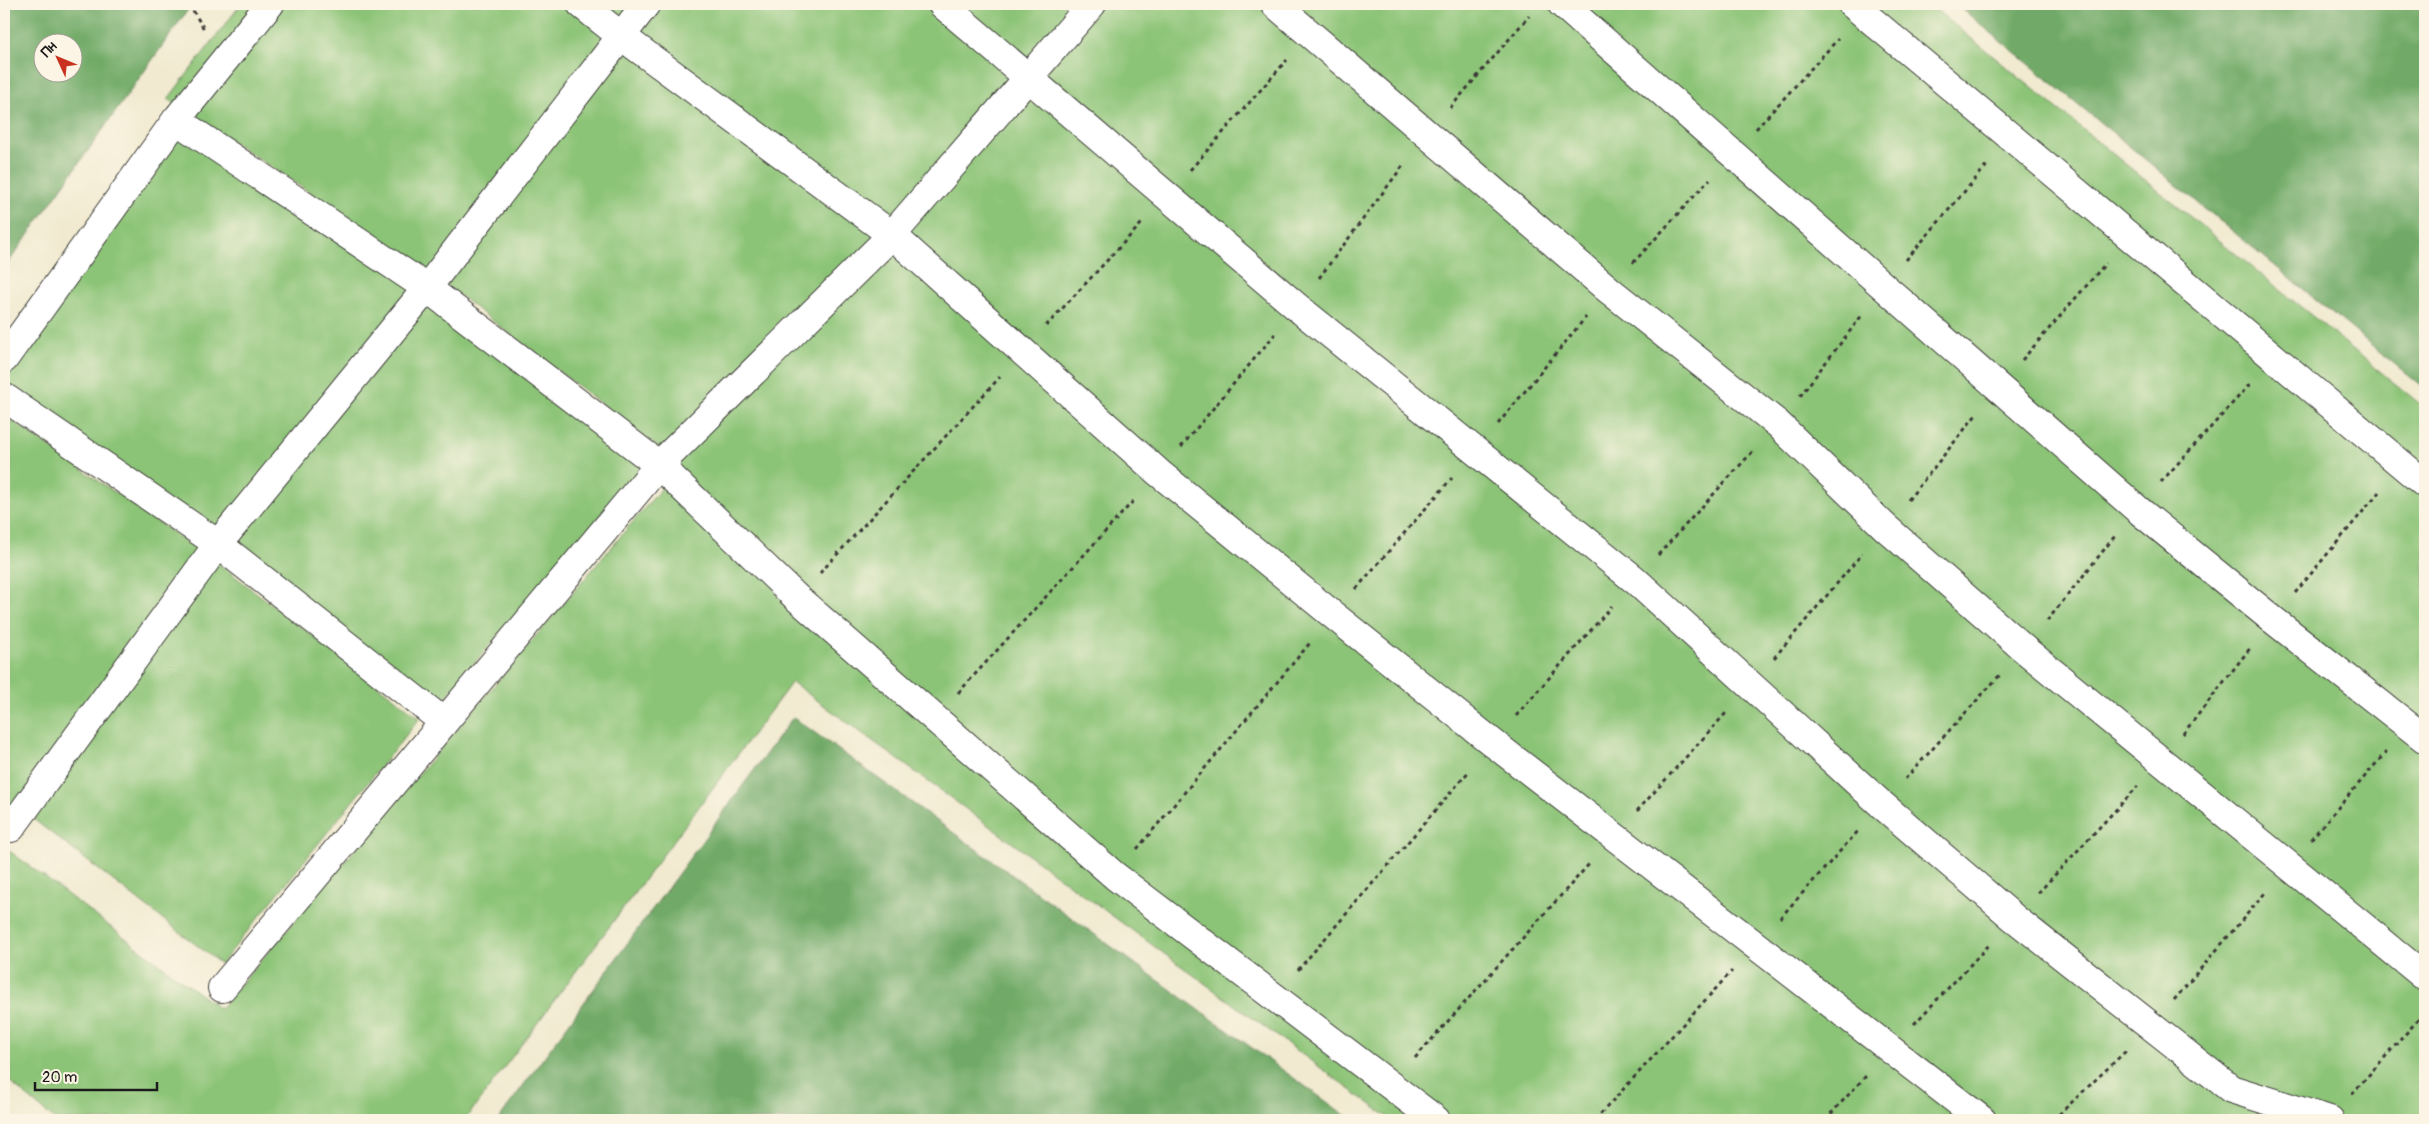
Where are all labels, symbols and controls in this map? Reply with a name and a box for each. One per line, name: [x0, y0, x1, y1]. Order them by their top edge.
north arrow: [32, 32, 82, 82]
text: Пн: [38, 38, 60, 61]
scale bar: [35, 1059, 158, 1091]
text: 20 m: [42, 1068, 77, 1087]

